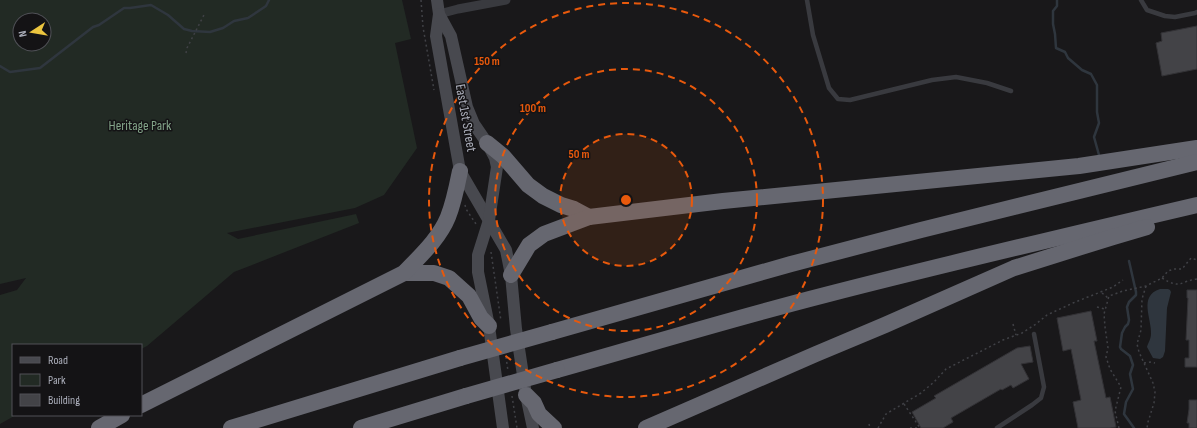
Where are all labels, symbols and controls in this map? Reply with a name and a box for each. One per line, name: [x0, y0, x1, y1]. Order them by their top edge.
north arrow: [12, 12, 52, 52]
text: N: [16, 30, 30, 38]
text: 150 m: [474, 54, 500, 69]
street label: East 1st Street: [452, 83, 480, 153]
text: 100 m: [520, 101, 546, 116]
park label: Heritage Park: [109, 117, 172, 134]
text: 50 m: [569, 147, 589, 162]
centre of rings: [619, 193, 633, 207]
legend: [12, 344, 142, 416]
text: Road: [48, 353, 68, 368]
text: Park: [48, 373, 66, 388]
text: Building: [48, 393, 80, 408]

